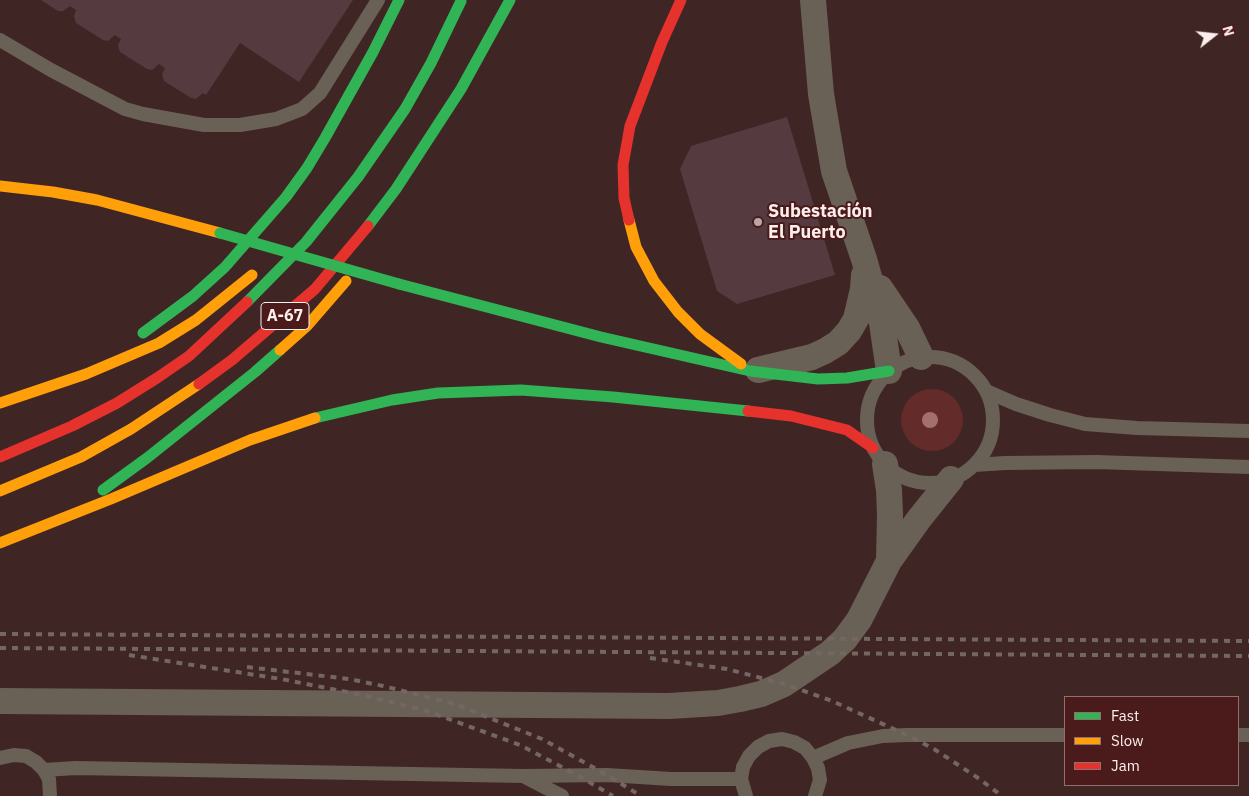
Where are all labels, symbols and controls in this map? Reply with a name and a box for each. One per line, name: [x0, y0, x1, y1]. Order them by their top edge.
north arrow: [1189, 10, 1239, 60]
text: N: [1218, 24, 1238, 38]
place label: Subestación El Puerto: [768, 201, 872, 243]
marker: Subestación El Puerto: [752, 216, 764, 228]
road number: A-67: [261, 302, 309, 330]
legend: [1064, 696, 1239, 786]
text: Fast: [1111, 706, 1139, 725]
text: Slow: [1111, 731, 1144, 750]
text: Jam: [1111, 756, 1140, 775]

